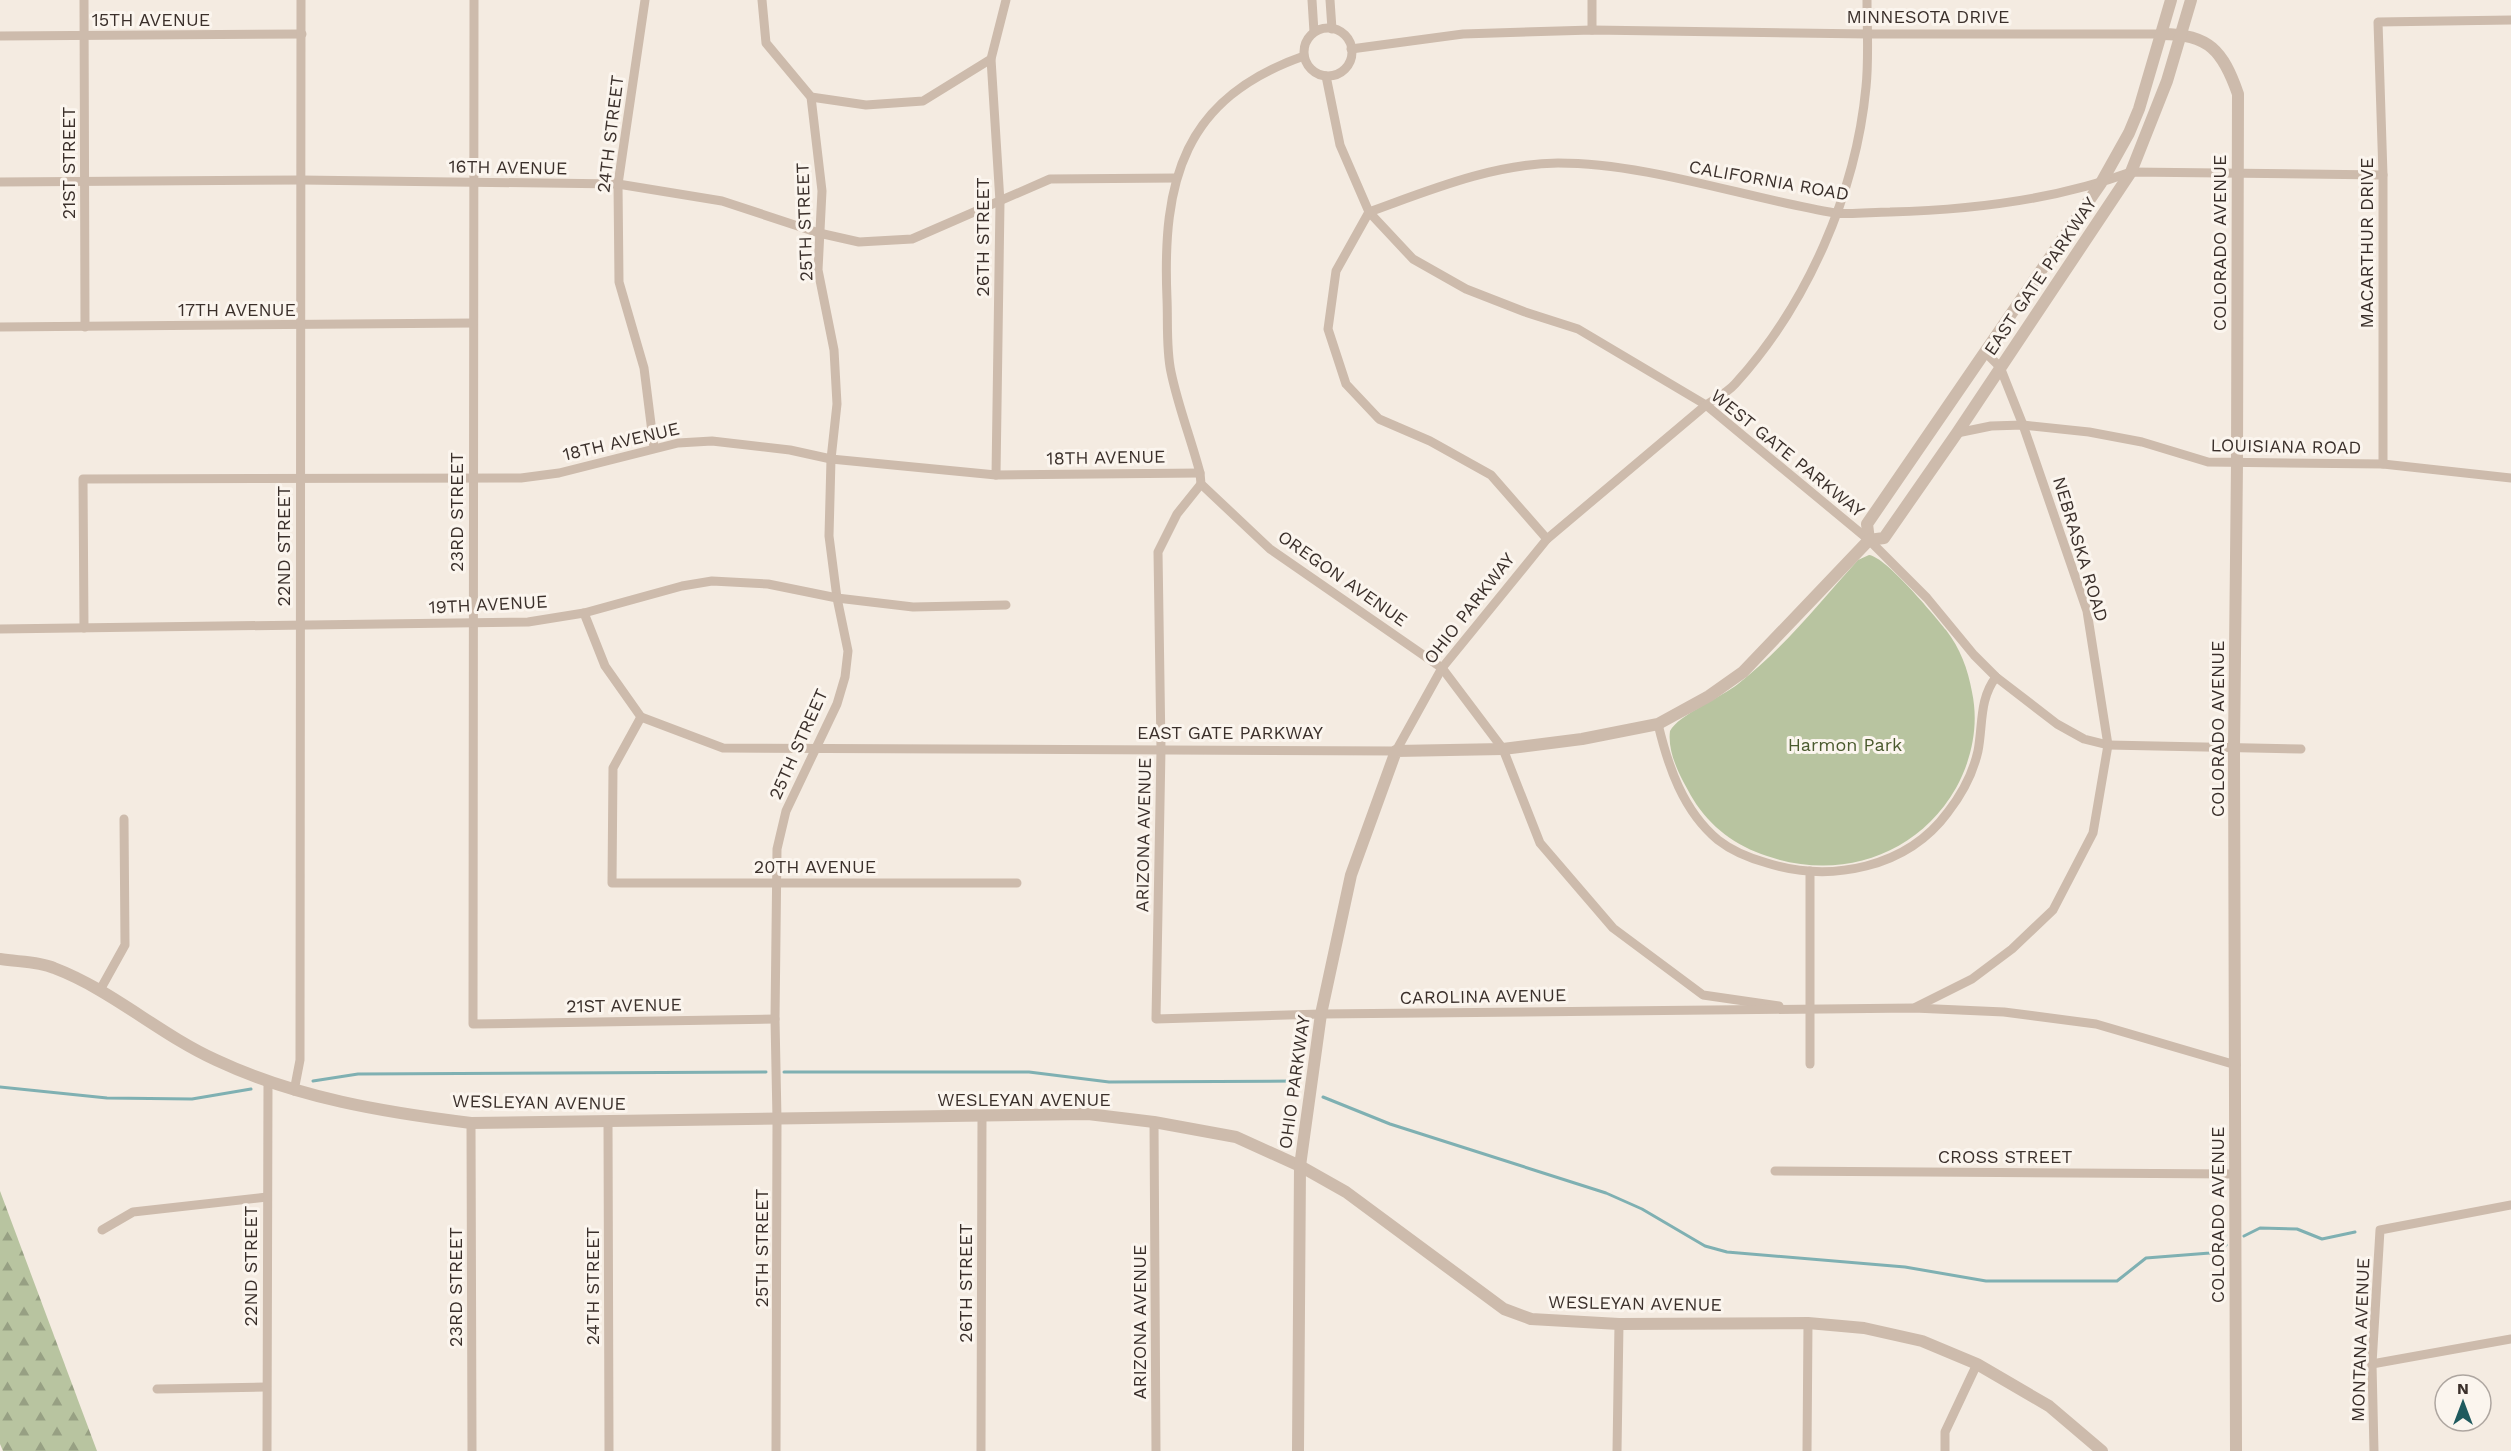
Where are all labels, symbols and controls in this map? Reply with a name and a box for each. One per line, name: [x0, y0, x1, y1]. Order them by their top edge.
street label: MINNESOTA DRIVE: [1846, 6, 2010, 27]
street label: 15TH AVENUE: [92, 9, 210, 30]
street label: 24TH STREET: [592, 74, 628, 194]
street label: 21ST STREET: [58, 107, 79, 219]
street label: 16TH AVENUE: [448, 155, 568, 179]
street label: COLORADO AVENUE: [2209, 155, 2230, 331]
street label: CALIFORNIA ROAD: [1687, 156, 1851, 204]
street label: MACARTHUR DRIVE: [2356, 157, 2377, 329]
street label: 25TH STREET: [791, 162, 817, 282]
street label: 26TH STREET: [972, 177, 993, 297]
street label: EAST GATE PARKWAY: [1979, 192, 2101, 359]
street label: 17TH AVENUE: [178, 299, 296, 320]
street label: WEST GATE PARKWAY: [1707, 385, 1870, 522]
street label: 18TH AVENUE: [561, 417, 681, 465]
street label: LOUISIANA ROAD: [2210, 434, 2362, 458]
street label: 18TH AVENUE: [1046, 445, 1166, 469]
street label: 23RD STREET: [446, 452, 467, 572]
street label: NEBRASKA ROAD: [2049, 474, 2113, 624]
street label: 22ND STREET: [273, 485, 294, 607]
street label: OREGON AVENUE: [1274, 525, 1412, 631]
street label: OHIO PARKWAY: [1419, 548, 1519, 668]
street label: 19TH AVENUE: [428, 590, 548, 618]
street label: COLORADO AVENUE: [2207, 641, 2228, 817]
street label: 25TH STREET: [764, 685, 832, 803]
street label: EAST GATE PARKWAY: [1137, 722, 1324, 743]
park label: Harmon Park: [1788, 734, 1902, 755]
street label: ARIZONA AVENUE: [1131, 757, 1155, 913]
street label: 20TH AVENUE: [754, 856, 876, 877]
street label: CAROLINA AVENUE: [1399, 984, 1567, 1008]
street label: 21ST AVENUE: [566, 993, 682, 1017]
street label: OHIO PARKWAY: [1274, 1013, 1314, 1150]
street label: WESLEYAN AVENUE: [937, 1089, 1111, 1110]
street label: WESLEYAN AVENUE: [452, 1090, 626, 1114]
street label: COLORADO AVENUE: [2207, 1127, 2228, 1303]
street label: CROSS STREET: [1938, 1146, 2072, 1167]
street label: 25TH STREET: [751, 1188, 772, 1307]
street label: 22ND STREET: [240, 1205, 261, 1327]
street label: 26TH STREET: [955, 1223, 976, 1343]
street label: 23RD STREET: [445, 1227, 466, 1347]
street label: 24TH STREET: [582, 1227, 603, 1345]
street label: ARIZONA AVENUE: [1129, 1245, 1150, 1399]
street label: MONTANA AVENUE: [2347, 1258, 2373, 1422]
street label: WESLEYAN AVENUE: [1548, 1291, 1722, 1315]
north arrow: [2433, 1373, 2493, 1433]
text: N: [2457, 1379, 2469, 1398]

